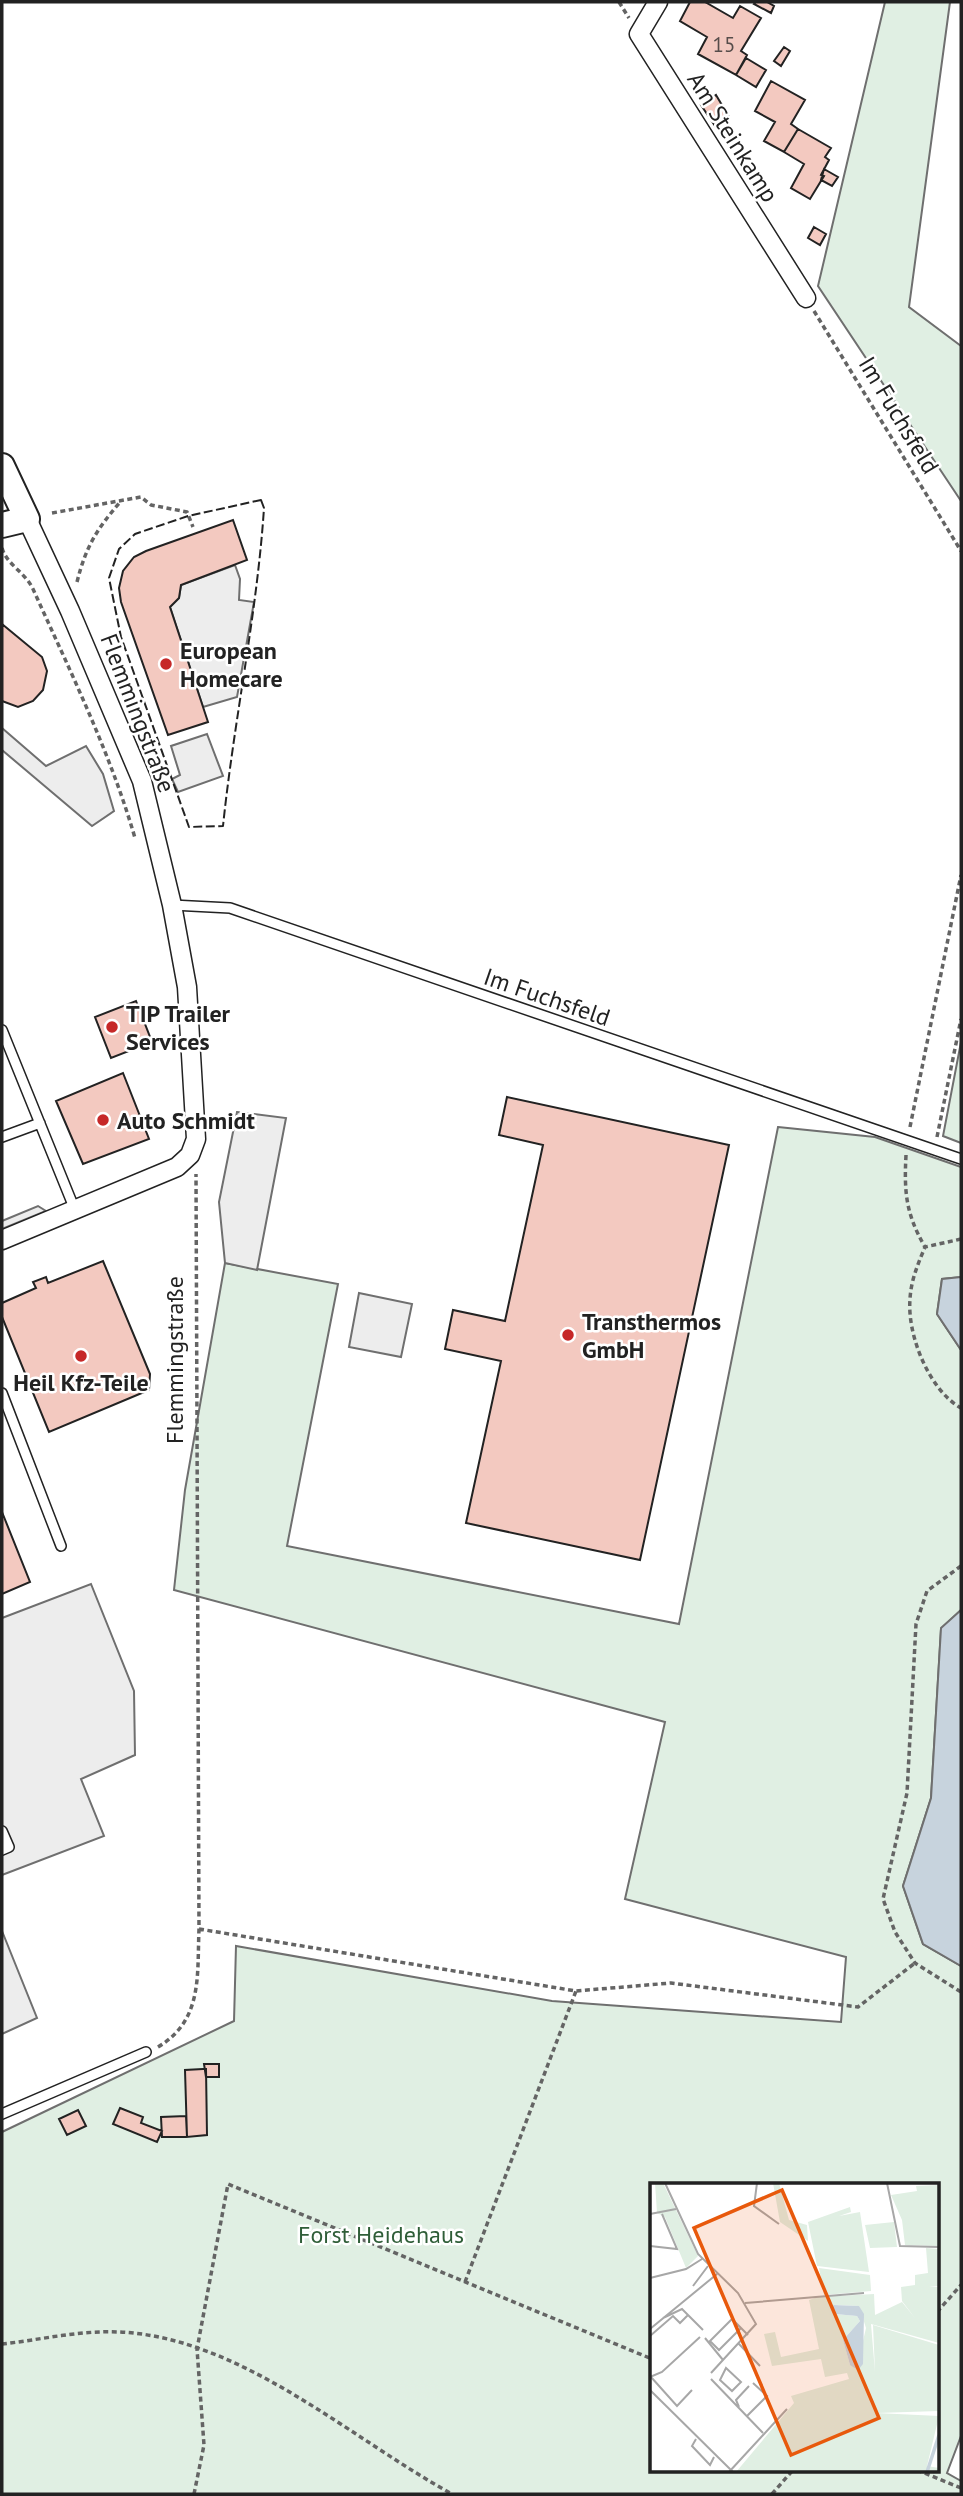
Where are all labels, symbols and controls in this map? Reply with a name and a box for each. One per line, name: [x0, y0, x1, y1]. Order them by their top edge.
house number: 15: [713, 31, 735, 58]
street label: Am Steinkamp: [681, 66, 785, 208]
street label: Im Fuchsfeld: [852, 351, 946, 479]
street label: Flemmingstraße: [93, 629, 183, 797]
place label: European Homecare: [180, 635, 283, 694]
marker: European Homecare: [158, 656, 174, 672]
street label: Im Fuchsfeld: [480, 961, 614, 1033]
place label: TIP Trailer Services: [126, 998, 231, 1057]
marker: TIP Trailer Services: [104, 1019, 120, 1035]
place label: Auto Schmidt: [117, 1105, 256, 1136]
marker: Auto Schmidt: [95, 1112, 111, 1128]
street label: Flemmingstraße: [159, 1276, 190, 1444]
place label: Transthermos GmbH: [582, 1306, 721, 1365]
marker: Transthermos GmbH: [560, 1327, 576, 1343]
marker: Heil Kfz-Teile: [73, 1348, 89, 1364]
place label: Heil Kfz-Teile: [13, 1367, 149, 1398]
inset map: [650, 2183, 939, 2472]
park label: Forst Heidehaus: [298, 2219, 464, 2250]

